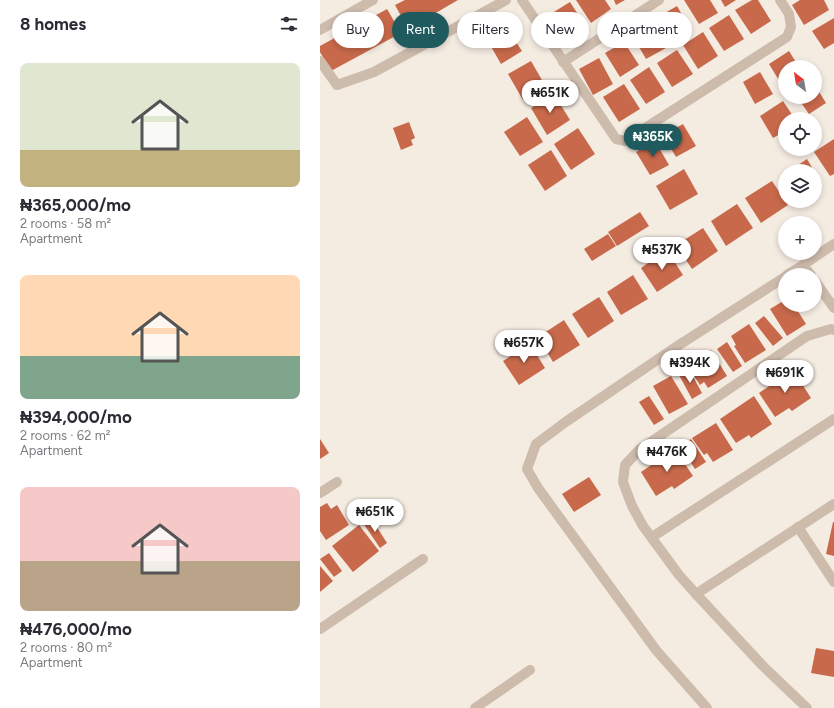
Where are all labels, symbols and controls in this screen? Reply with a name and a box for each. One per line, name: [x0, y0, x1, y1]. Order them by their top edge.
chip: Buy: [332, 12, 384, 48]
chip: Rent: [392, 12, 449, 48]
chip: Filters: [457, 12, 523, 48]
chip: New: [531, 12, 589, 48]
chip: Apartment: [597, 12, 692, 48]
icon: filters: [278, 13, 300, 35]
text: 8 homes: [20, 14, 86, 34]
north arrow: [778, 60, 822, 104]
map controls: [778, 60, 822, 312]
pin: ₦651K: [522, 80, 578, 114]
text: ₦651K: [531, 85, 569, 100]
icon: home: [124, 89, 196, 161]
button: locate: [778, 112, 822, 156]
pin: ₦365K: [625, 124, 681, 158]
text: ₦365K: [633, 129, 673, 144]
button: layers: [778, 164, 822, 208]
text: ₦365,000/mo: [20, 195, 131, 215]
text: 2 rooms · 58 m²: [20, 216, 111, 231]
button: +: [778, 216, 822, 260]
text: Apartment: [20, 231, 83, 246]
pin: ₦537K: [634, 237, 690, 271]
text: ₦537K: [642, 242, 682, 257]
button: −: [778, 268, 822, 312]
icon: home: [124, 301, 196, 373]
pin: ₦657K: [496, 330, 552, 364]
text: ₦657K: [504, 335, 544, 350]
pin: ₦394K: [662, 350, 718, 384]
text: ₦394K: [669, 355, 711, 370]
pin: ₦691K: [757, 360, 813, 394]
text: ₦691K: [766, 365, 804, 380]
text: ₦394,000/mo: [20, 407, 132, 427]
text: 2 rooms · 62 m²: [20, 428, 110, 443]
pin: ₦476K: [639, 439, 695, 473]
text: Apartment: [20, 443, 83, 458]
text: ₦476K: [646, 444, 688, 459]
pin: ₦651K: [347, 499, 403, 533]
text: ₦651K: [356, 504, 394, 519]
icon: home: [124, 513, 196, 585]
text: ₦476,000/mo: [20, 619, 132, 639]
text: 2 rooms · 80 m²: [20, 640, 112, 655]
text: Apartment: [20, 655, 83, 670]

